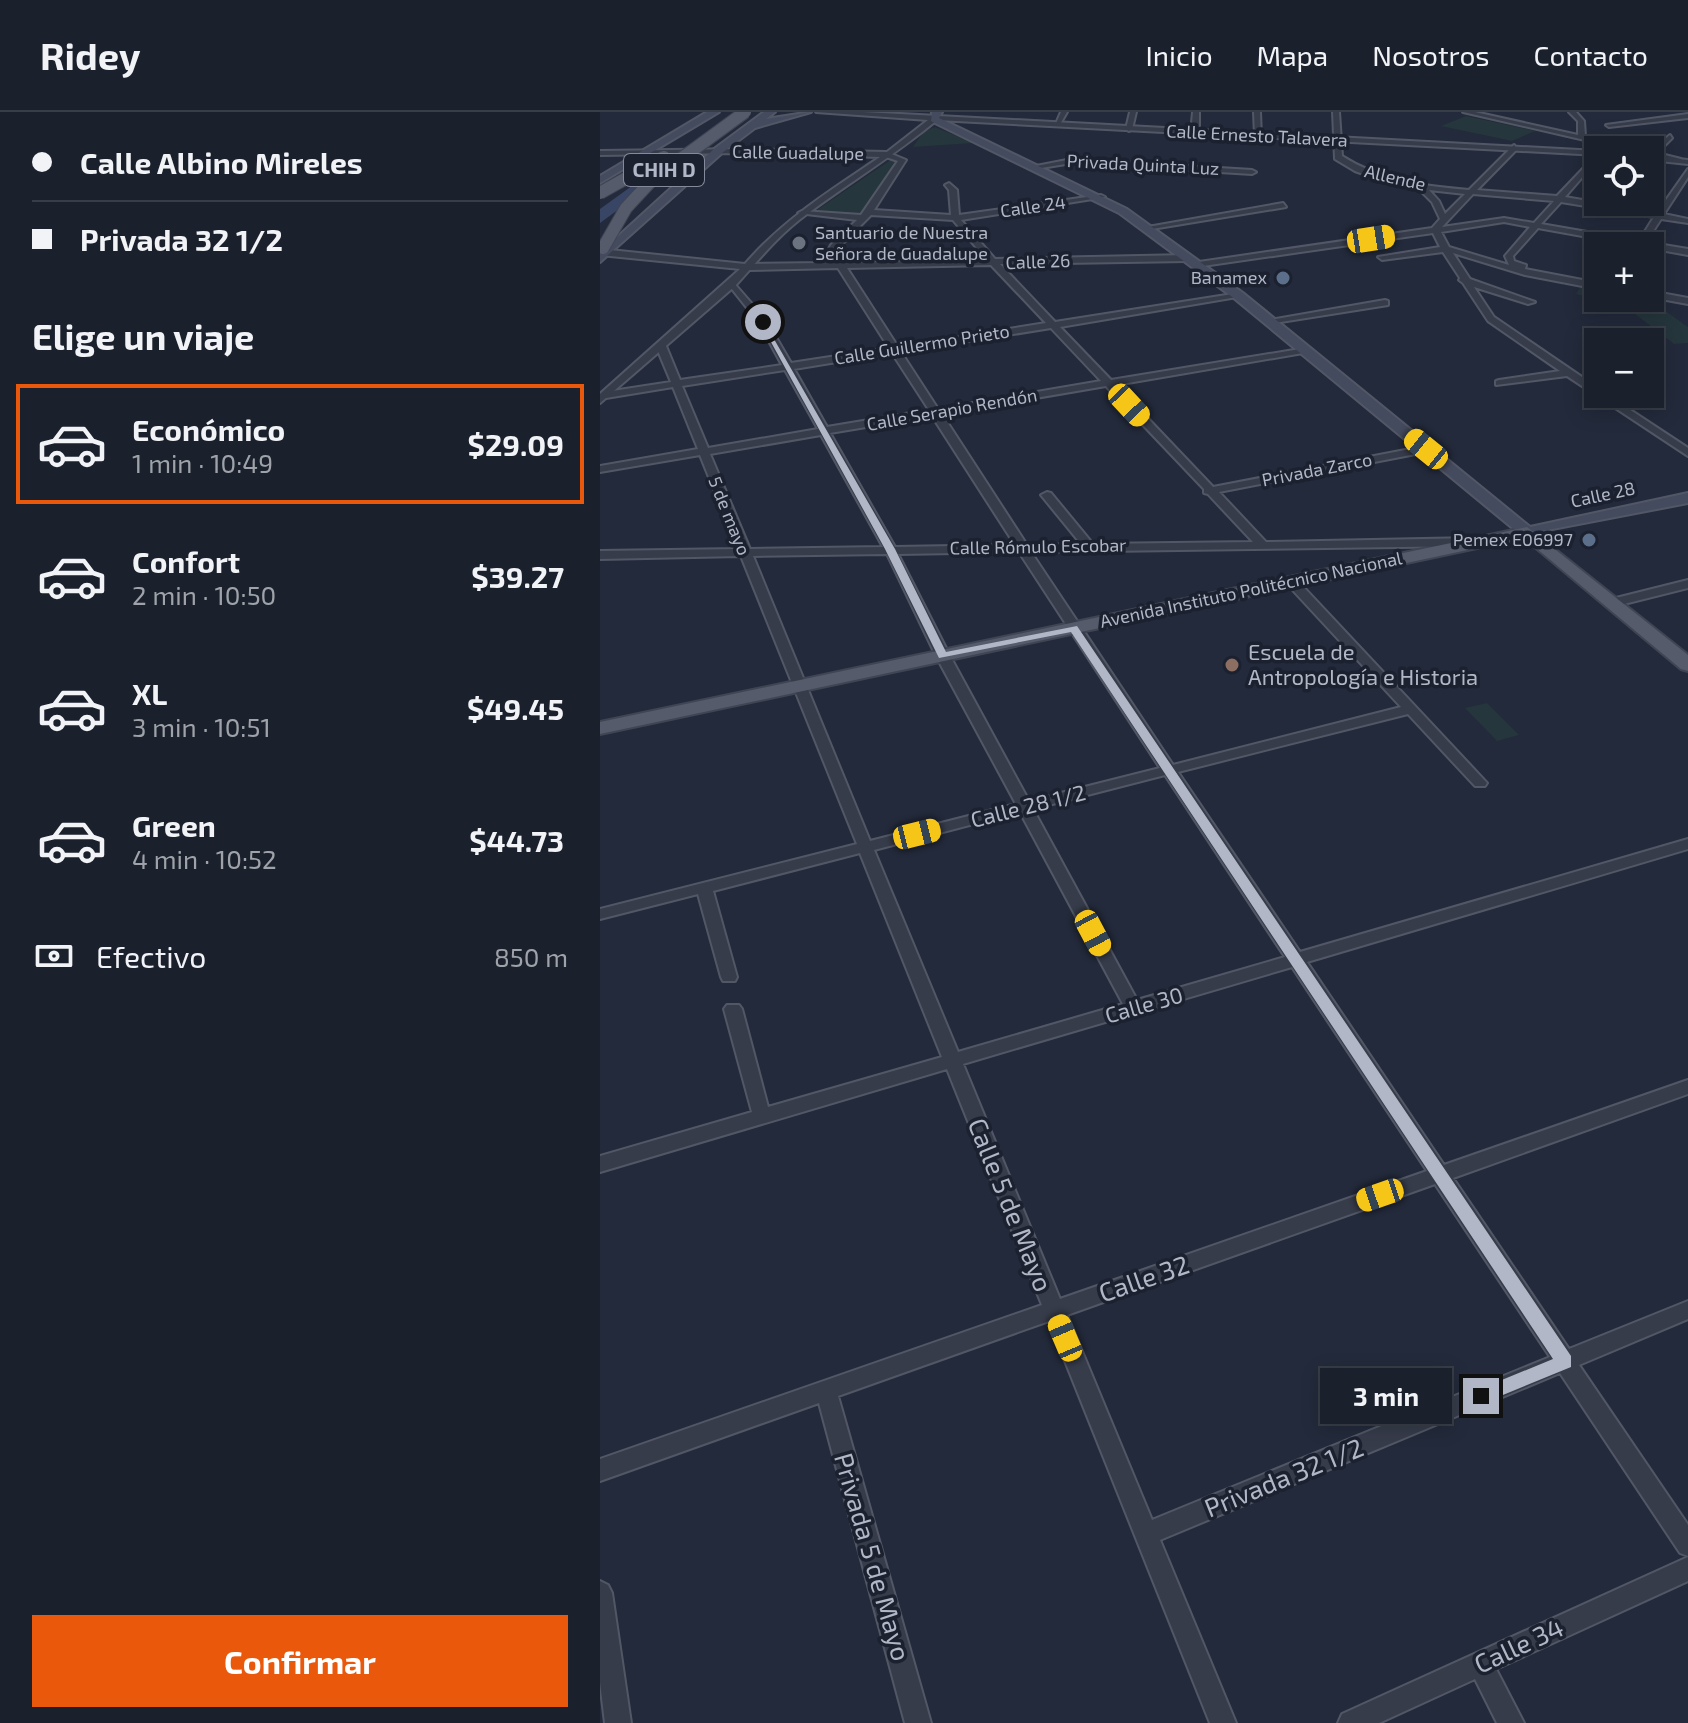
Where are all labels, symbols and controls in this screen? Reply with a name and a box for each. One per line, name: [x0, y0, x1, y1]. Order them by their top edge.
text: Ridey: [40, 32, 141, 78]
text: Inicio: [1146, 38, 1213, 72]
text: Mapa: [1257, 38, 1328, 72]
text: Nosotros: [1372, 38, 1490, 72]
text: Contacto: [1534, 38, 1648, 72]
street label: Calle Ernesto Talavera: [1166, 119, 1348, 151]
map controls: [1584, 136, 1664, 408]
button: locate: [1584, 136, 1664, 216]
street label: Calle Guadalupe: [732, 140, 864, 164]
text: Calle Albino Mireles: [80, 144, 363, 180]
street label: Privada Quinta Luz: [1066, 149, 1220, 179]
road number: CHIH D: [624, 154, 704, 186]
street label: Allende: [1363, 159, 1428, 195]
street label: Calle 24: [999, 191, 1067, 221]
text: Privada 32 1/2: [80, 221, 283, 257]
place label: Santuario de Nuestra Señora de Guadalupe: [815, 221, 988, 264]
car: [1345, 223, 1397, 255]
button: +: [1584, 232, 1664, 312]
marker: Santuario de Nuestra Señora de Guadalupe: [790, 234, 808, 252]
street label: Calle 26: [1005, 249, 1071, 273]
place label: Banamex: [1191, 266, 1267, 288]
marker: Banamex: [1274, 269, 1292, 287]
route start: [745, 304, 781, 340]
text: Elige un viaje: [32, 314, 254, 357]
street label: Calle Guillermo Prieto: [833, 319, 1011, 369]
button: −: [1584, 328, 1664, 408]
car: [1104, 379, 1154, 431]
street label: Calle Serapio Rendón: [865, 383, 1039, 435]
icon: car: [36, 408, 108, 480]
text: Económico: [132, 411, 285, 447]
car: [1400, 425, 1452, 473]
text: $29.09: [468, 426, 564, 462]
text: 1 min · 10:49: [132, 447, 273, 478]
street label: Privada Zarco: [1260, 448, 1374, 490]
street label: 5 de mayo: [704, 473, 756, 558]
street label: Calle 28: [1568, 476, 1637, 512]
place label: Pemex E06997: [1453, 528, 1573, 550]
marker: Pemex E06997: [1580, 531, 1598, 549]
street label: Calle Rómulo Escobar: [949, 533, 1127, 559]
icon: car: [36, 540, 108, 612]
text: Confort: [132, 543, 240, 579]
street label: Avenida Instituto Politécnico Nacional: [1098, 546, 1405, 632]
text: $39.27: [471, 558, 564, 594]
text: 2 min · 10:50: [132, 579, 276, 610]
place label: Escuela de Antropología e Historia: [1248, 638, 1478, 689]
marker: Escuela de Antropología e Historia: [1223, 656, 1241, 674]
icon: car: [36, 672, 108, 744]
text: XL: [132, 675, 167, 711]
text: $49.45: [467, 690, 564, 726]
text: 3 min · 10:51: [132, 711, 271, 742]
street label: Calle 28 1/2: [968, 778, 1088, 832]
icon: car: [36, 804, 108, 876]
text: Green: [132, 807, 216, 843]
car: [891, 817, 943, 851]
text: $44.73: [469, 822, 564, 858]
text: 4 min · 10:52: [132, 843, 277, 874]
car: [1071, 906, 1115, 960]
icon: cash: [32, 934, 76, 978]
text: Efectivo: [96, 938, 206, 974]
text: 850 m: [494, 941, 568, 972]
street label: Calle 30: [1102, 981, 1186, 1028]
street label: Calle 5 de Mayo: [963, 1113, 1060, 1296]
car: [1353, 1176, 1407, 1214]
street label: Calle 32: [1094, 1248, 1193, 1307]
car: [1045, 1311, 1085, 1365]
callout: 3 min: [1321, 1368, 1453, 1424]
route end: [1463, 1378, 1499, 1414]
text: 3 min: [1353, 1380, 1419, 1411]
street label: Privada 32 1/2: [1200, 1431, 1367, 1523]
street label: Privada 5 de Mayo: [829, 1449, 918, 1664]
street label: Calle 34: [1469, 1611, 1568, 1679]
button: Confirmar: [32, 1615, 568, 1707]

